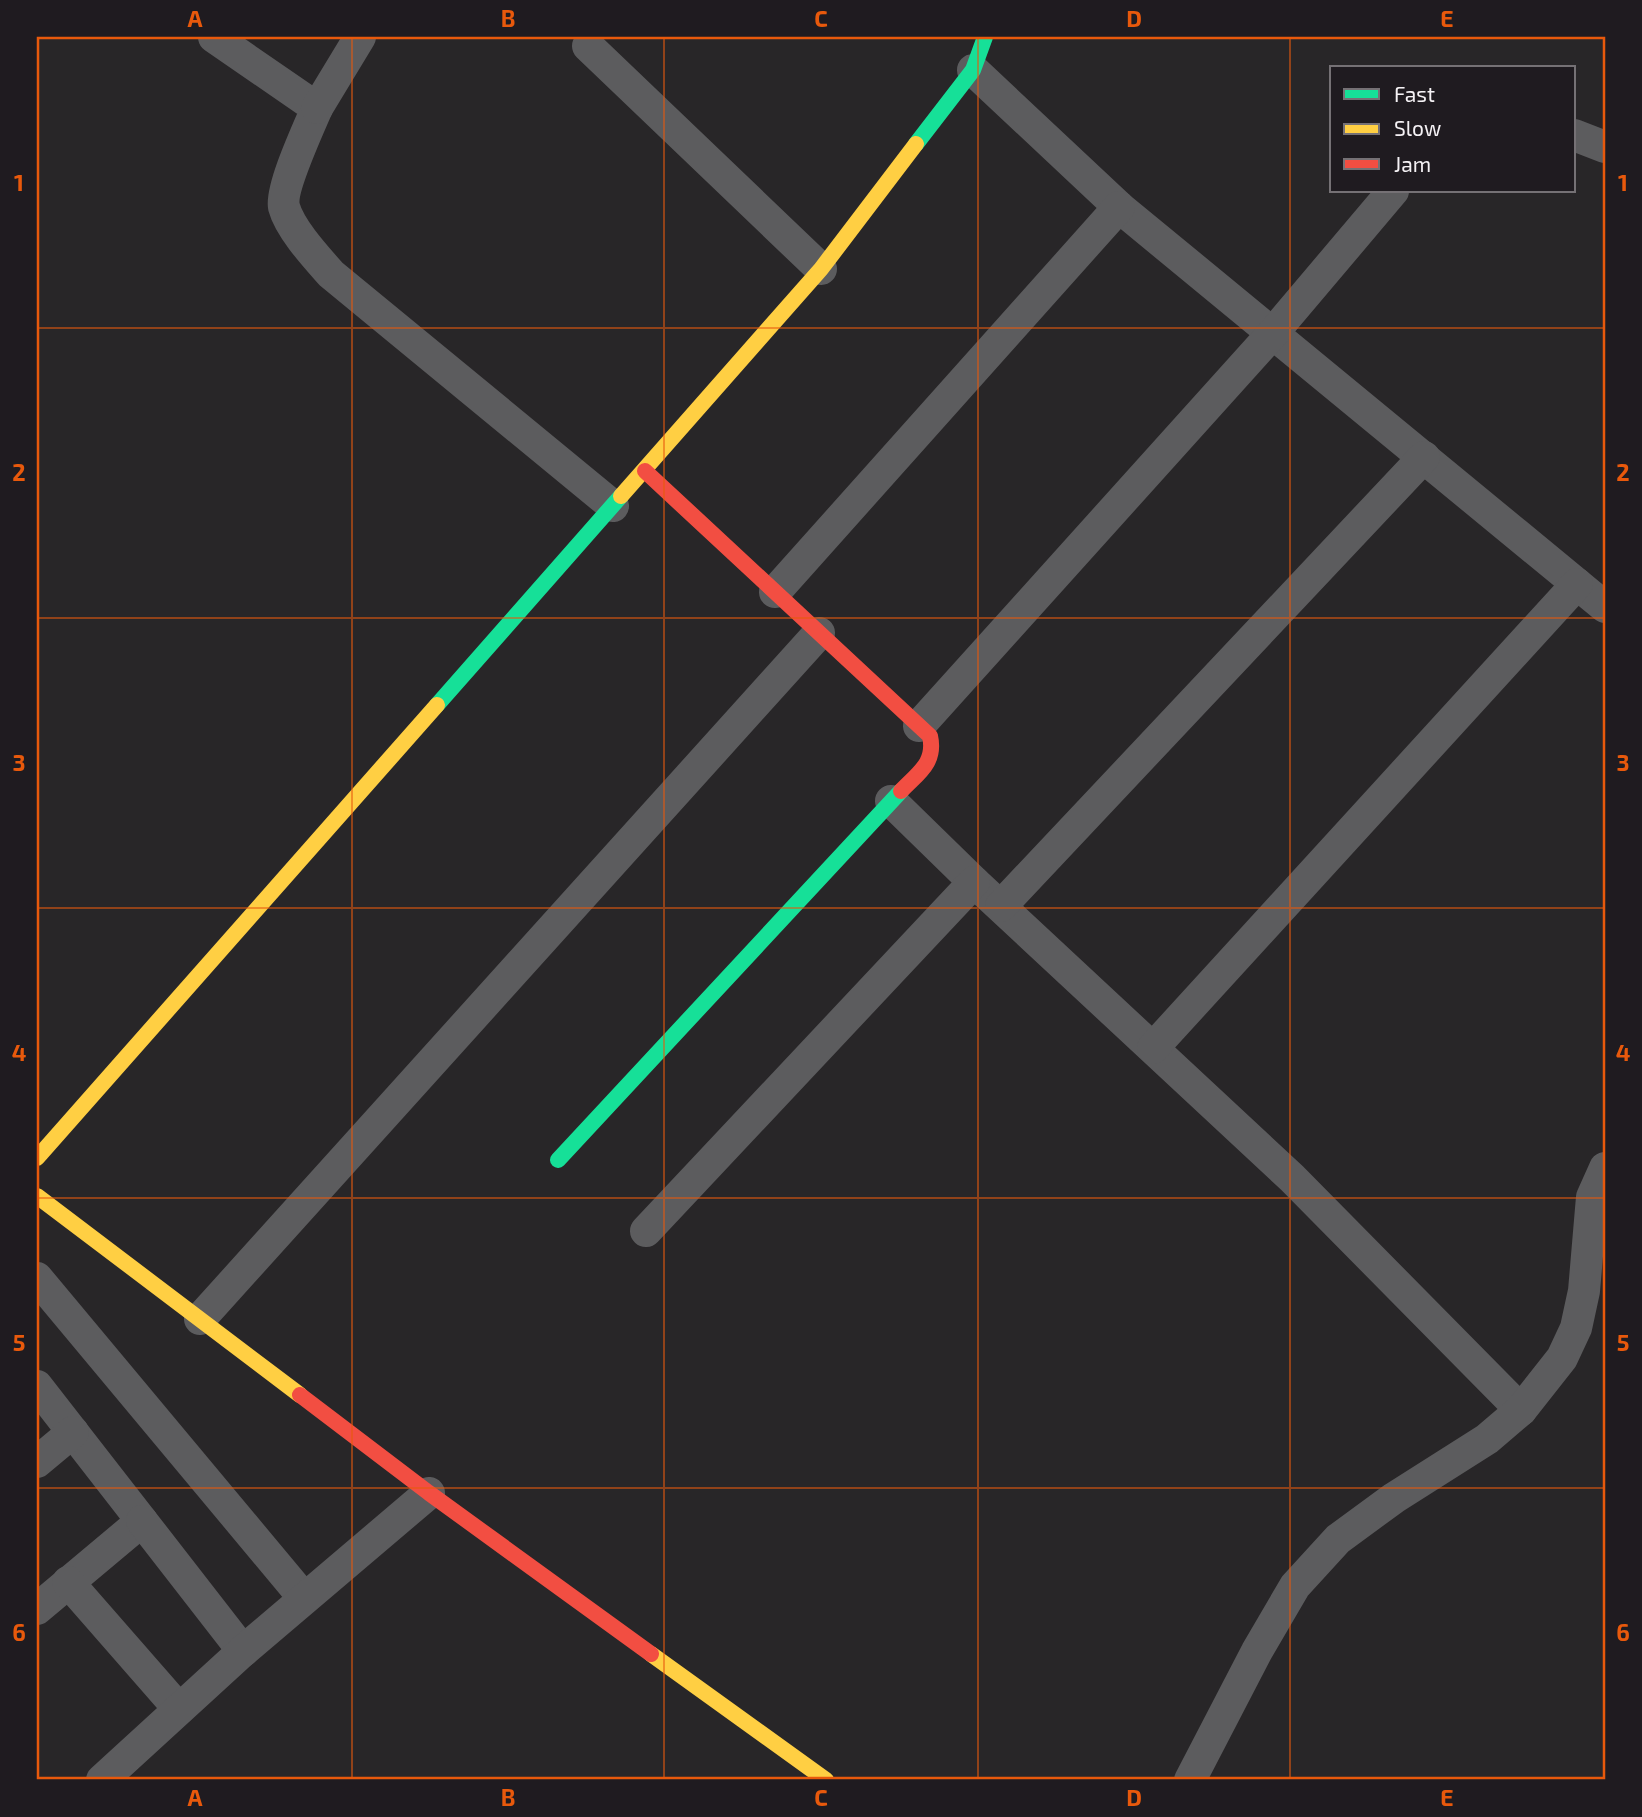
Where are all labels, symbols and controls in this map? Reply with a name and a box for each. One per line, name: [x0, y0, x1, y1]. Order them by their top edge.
text: A: [187, 4, 203, 32]
text: B: [501, 4, 515, 32]
text: C: [814, 4, 828, 32]
text: D: [1126, 4, 1142, 32]
text: E: [1440, 4, 1454, 32]
legend: [1330, 66, 1576, 192]
text: Fast: [1394, 81, 1435, 106]
text: Slow: [1394, 115, 1441, 140]
text: Jam: [1394, 151, 1431, 176]
text: 1: [14, 168, 24, 196]
text: 1: [1618, 168, 1628, 196]
text: 2: [12, 458, 26, 486]
text: 2: [1616, 458, 1630, 486]
text: 3: [12, 748, 26, 776]
text: 3: [1616, 748, 1630, 776]
text: 4: [12, 1038, 26, 1066]
text: 4: [1616, 1038, 1630, 1066]
text: 5: [13, 1328, 25, 1356]
text: 5: [1617, 1328, 1629, 1356]
text: 6: [12, 1618, 26, 1646]
text: 6: [1616, 1618, 1630, 1646]
text: A: [187, 1783, 203, 1811]
text: B: [501, 1783, 515, 1811]
text: C: [814, 1783, 828, 1811]
text: D: [1126, 1783, 1142, 1811]
text: E: [1440, 1783, 1454, 1811]

